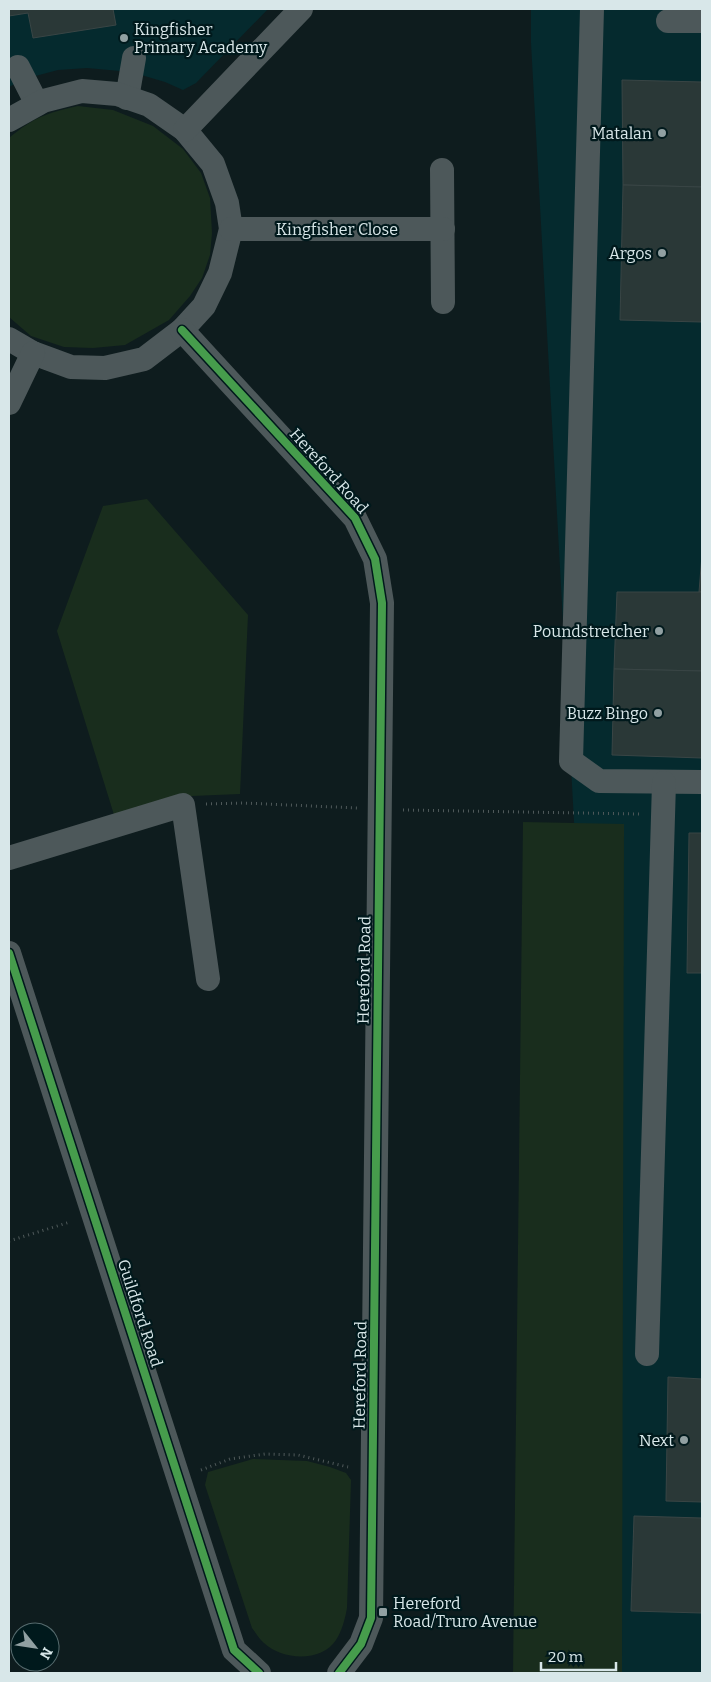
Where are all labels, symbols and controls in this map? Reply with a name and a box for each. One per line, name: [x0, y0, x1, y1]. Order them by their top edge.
place label: Kingfisher Primary Academy: [134, 20, 268, 57]
marker: Kingfisher Primary Academy: [118, 32, 130, 44]
place label: Matalan: [592, 124, 652, 143]
marker: Matalan: [656, 127, 668, 139]
street label: Kingfisher Close: [276, 220, 398, 239]
place label: Argos: [609, 244, 652, 263]
marker: Argos: [656, 247, 668, 259]
street label: Hereford Road: [286, 424, 373, 518]
place label: Poundstretcher: [533, 622, 649, 641]
marker: Poundstretcher: [653, 625, 665, 637]
place label: Buzz Bingo: [567, 704, 648, 723]
marker: Buzz Bingo: [652, 707, 664, 719]
street label: Hereford Road: [354, 915, 374, 1024]
street label: Guildford Road: [114, 1257, 166, 1370]
street label: Hereford Road: [350, 1320, 370, 1429]
place label: Next: [639, 1431, 674, 1450]
marker: Next: [678, 1434, 690, 1446]
place label: Hereford Road/Truro Avenue: [393, 1594, 537, 1631]
marker: Hereford Road/Truro Avenue: [377, 1606, 389, 1618]
north arrow: [10, 1622, 60, 1672]
scale bar: [541, 1640, 616, 1672]
text: N: [36, 1644, 56, 1662]
text: 20 m: [548, 1648, 584, 1666]

